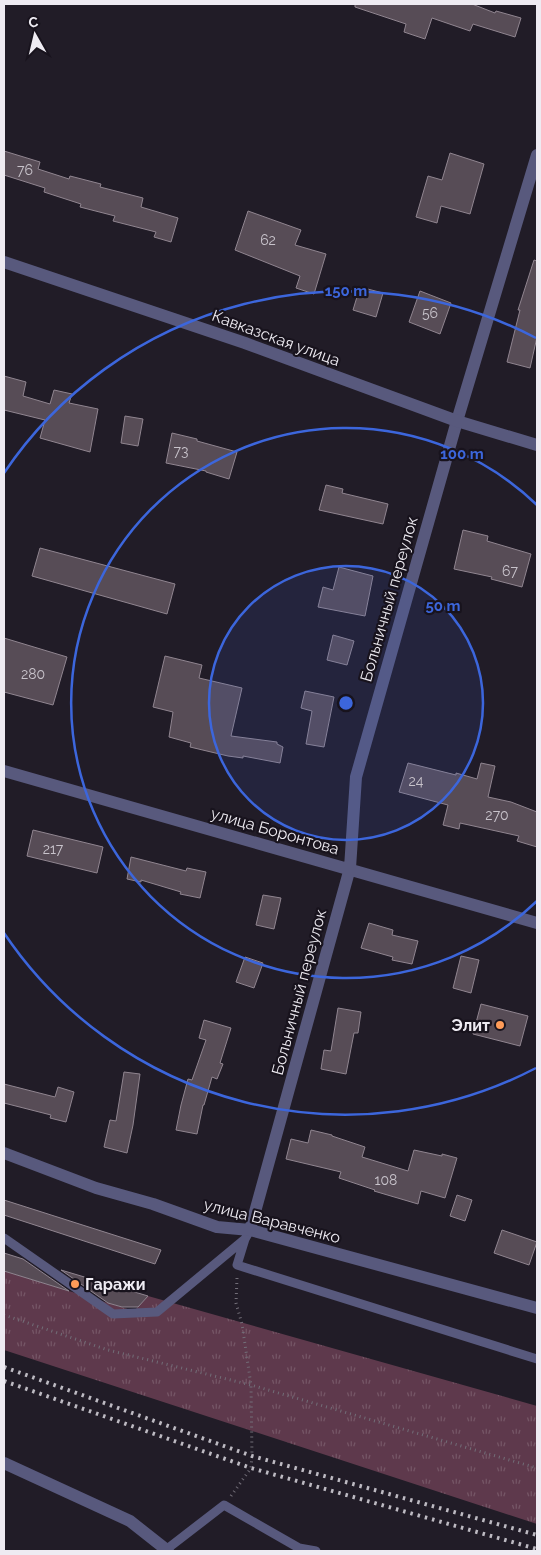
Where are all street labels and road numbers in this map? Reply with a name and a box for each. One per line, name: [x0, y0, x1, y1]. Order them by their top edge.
street label: Кавказская улица: [209, 306, 343, 370]
street label: Больничный переулок: [356, 514, 422, 684]
street label: улица Боронтова: [209, 804, 341, 858]
street label: Больничный переулок: [268, 907, 330, 1077]
street label: улица Варавченко: [202, 1195, 342, 1247]

